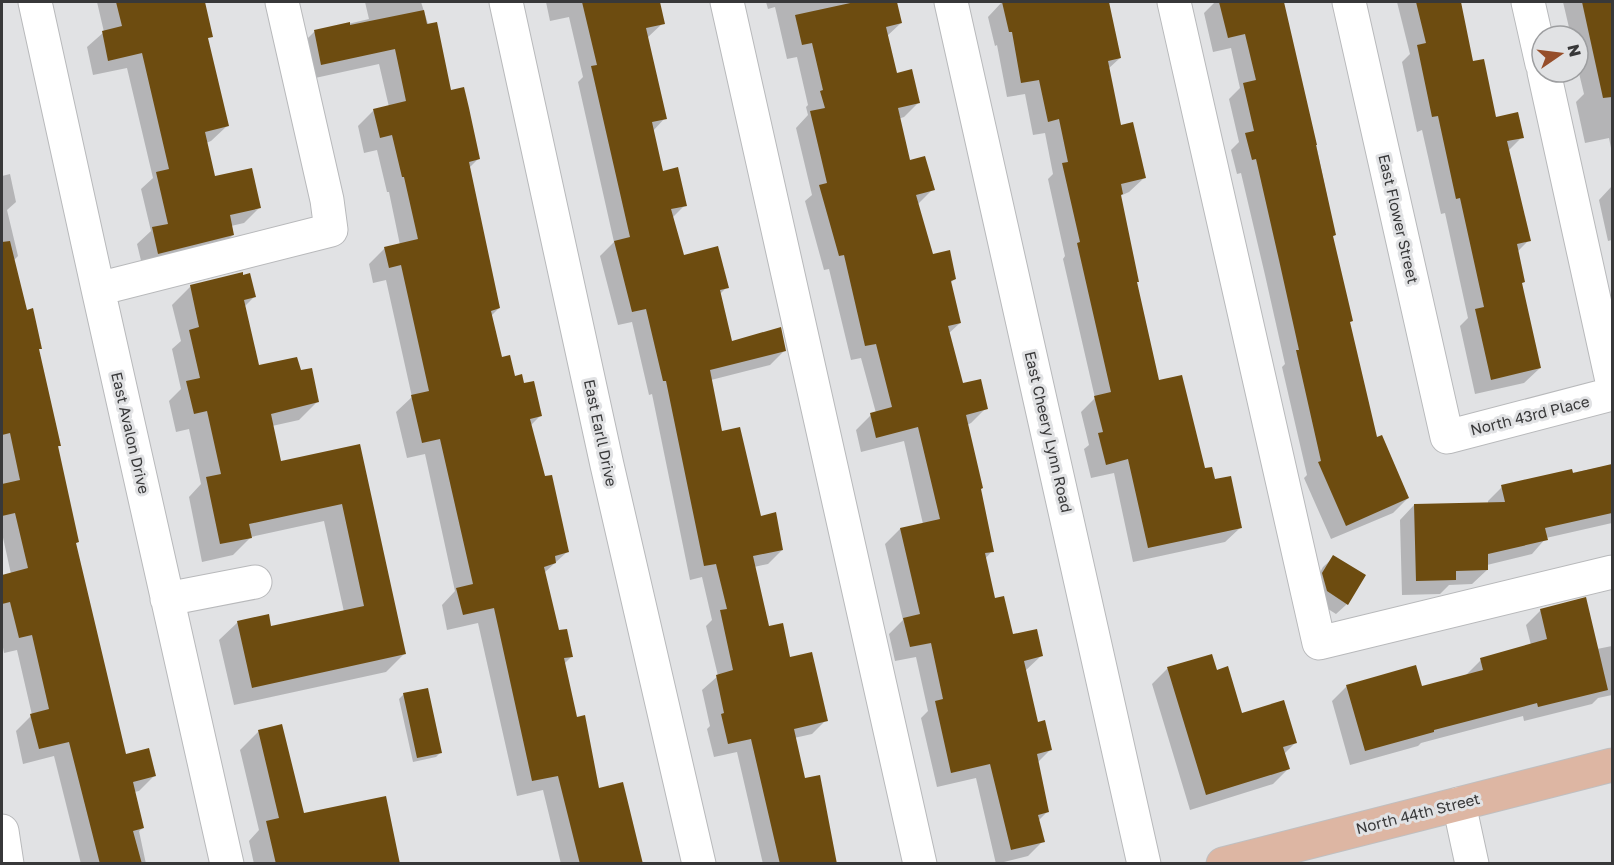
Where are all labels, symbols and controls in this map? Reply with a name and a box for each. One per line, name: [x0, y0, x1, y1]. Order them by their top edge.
north arrow: [1530, 24, 1590, 84]
text: N: [1563, 42, 1586, 59]
street label: East Flower Street: [1375, 152, 1423, 285]
street label: East Cheery Lynn Road: [1022, 349, 1076, 514]
street label: East Avalon Drive: [108, 370, 154, 496]
street label: East Earll Drive: [581, 378, 621, 488]
street label: North 43rd Place: [1468, 391, 1591, 439]
street label: North 44th Street: [1354, 789, 1482, 837]

